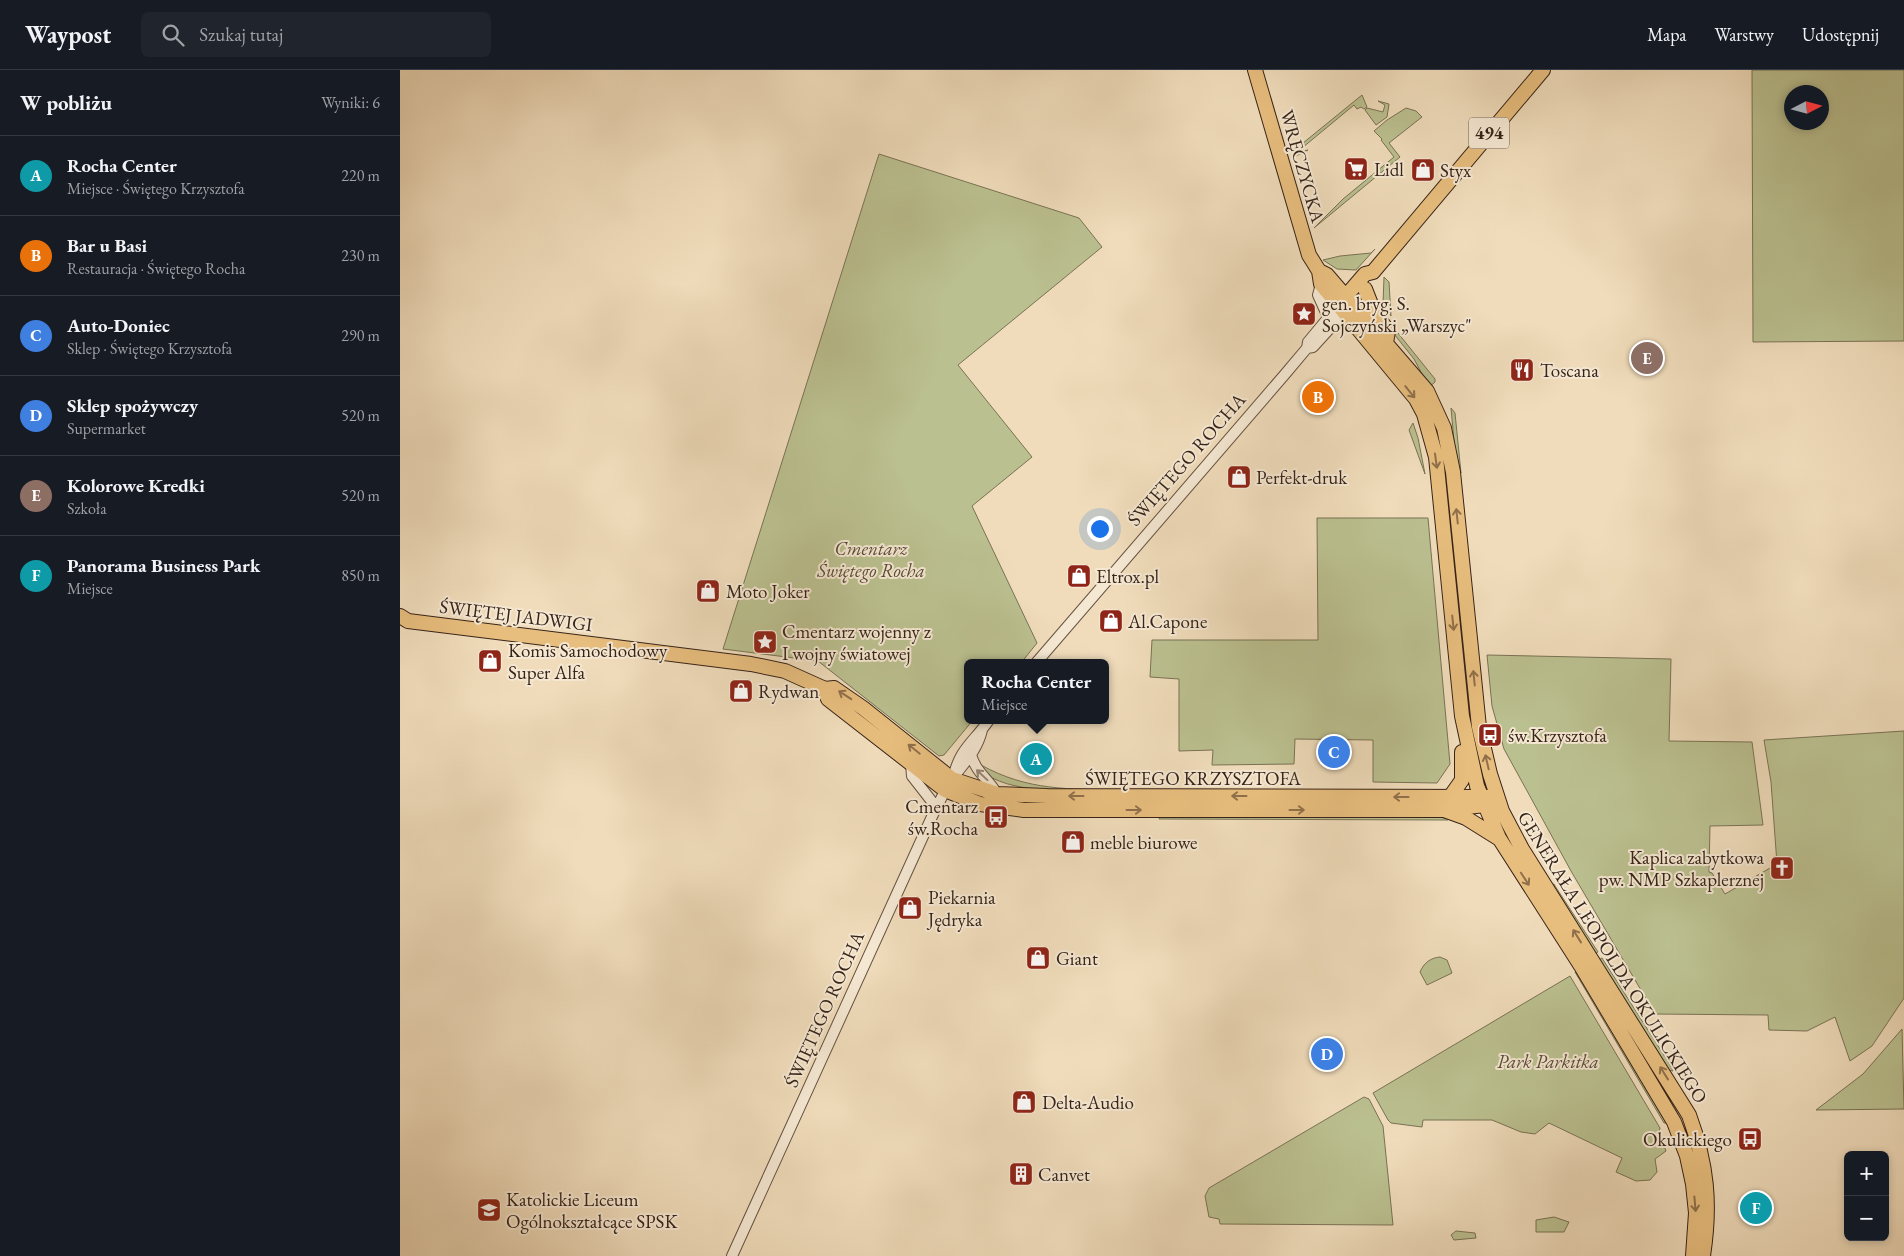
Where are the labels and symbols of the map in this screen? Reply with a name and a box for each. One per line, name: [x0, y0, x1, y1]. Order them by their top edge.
north arrow: [1784, 85, 1829, 130]
street label: WRĘCZYCKA: [1274, 107, 1331, 226]
road number: 494: [1469, 118, 1509, 148]
supermarket icon: Lidl: [1343, 156, 1369, 182]
place label: Lidl: [1374, 157, 1404, 182]
shop icon: Styx: [1410, 157, 1436, 183]
place label: Styx: [1440, 158, 1472, 183]
place label: gen. bryg. S. Sojczyński „Warszyc": [1322, 291, 1471, 338]
place icon: gen. bryg. S. Sojczyński „Warszyc": [1291, 301, 1317, 327]
pin: E: [1631, 339, 1663, 377]
restaurant icon: Toscana: [1509, 357, 1535, 383]
place label: Toscana: [1540, 358, 1599, 383]
pin: B: [1302, 378, 1334, 416]
one-way arrow: [1404, 385, 1415, 398]
street label: ŚWIĘTEGO ROCHA: [1122, 387, 1252, 531]
one-way arrow: [1432, 453, 1442, 469]
shop icon: Perfekt-druk: [1226, 464, 1252, 490]
place label: Perfekt-druk: [1256, 465, 1348, 490]
one-way arrow: [1453, 509, 1462, 525]
your location: [1087, 516, 1113, 542]
park label: Cmentarz Świętego Rocha: [816, 536, 925, 583]
shop icon: Eltrox.pl: [1066, 563, 1092, 589]
place label: Eltrox.pl: [1096, 564, 1159, 589]
shop icon: Moto Joker: [695, 578, 721, 604]
place label: Moto Joker: [726, 579, 810, 604]
street label: ŚWIĘTEJ JADWIGI: [438, 594, 594, 637]
shop icon: Al.Capone: [1098, 608, 1124, 634]
place label: Al.Capone: [1127, 609, 1207, 634]
one-way arrow: [1448, 615, 1458, 631]
place label: Cmentarz wojenny z I wojny światowej: [782, 619, 932, 666]
place icon: Cmentarz wojenny z I wojny światowej: [752, 629, 778, 655]
place label: Komis Samochodowy Super Alfa: [508, 638, 668, 685]
shop icon: Komis Samochodowy Super Alfa: [477, 648, 503, 674]
one-way arrow: [1469, 670, 1479, 686]
shop icon: Rydwan: [728, 678, 754, 704]
place label: Rydwan: [758, 679, 819, 704]
one-way arrow: [838, 690, 852, 700]
bus stop icon: św.Krzysztofa: [1477, 722, 1503, 748]
place label: św.Krzysztofa: [1508, 723, 1607, 748]
pin: C: [1318, 733, 1350, 771]
pin: A: [1020, 740, 1052, 778]
one-way arrow: [907, 743, 920, 754]
one-way arrow: [1482, 754, 1491, 770]
street label: ŚWIĘTEGO KRZYSZTOFA: [1085, 766, 1302, 791]
one-way arrow: [976, 769, 989, 781]
one-way arrow: [1068, 791, 1084, 801]
one-way arrow: [1231, 792, 1247, 801]
one-way arrow: [1393, 792, 1410, 802]
place label: Cmentarz św.Rocha: [905, 794, 979, 841]
bus stop icon: Cmentarz św.Rocha: [983, 804, 1009, 830]
one-way arrow: [1126, 805, 1142, 815]
one-way arrow: [1288, 805, 1305, 815]
street label: GENERAŁA LEOPOLDA OKULICKIEGO: [1512, 807, 1713, 1108]
shop icon: meble biurowe: [1060, 829, 1086, 855]
place label: meble biurowe: [1090, 830, 1197, 855]
place label: Kaplica zabytkowa pw. NMP Szkaplerznej: [1599, 845, 1764, 892]
church icon: Kaplica zabytkowa pw. NMP Szkaplerznej: [1769, 855, 1795, 881]
one-way arrow: [1520, 872, 1530, 886]
place label: Piekarnia Jędryka: [926, 885, 996, 932]
shop icon: Piekarnia Jędryka: [897, 895, 923, 921]
street label: ŚWIĘTEGO ROCHA: [779, 926, 870, 1091]
one-way arrow: [1571, 929, 1581, 943]
shop icon: Giant: [1025, 945, 1051, 971]
place label: Giant: [1056, 946, 1098, 971]
pin: D: [1311, 1035, 1343, 1073]
park label: Park Parkitka: [1497, 1049, 1599, 1074]
one-way arrow: [1659, 1066, 1669, 1080]
shop icon: Delta-Audio: [1011, 1089, 1037, 1115]
place label: Delta-Audio: [1042, 1090, 1134, 1115]
bus stop icon: Okulickiego: [1737, 1126, 1763, 1152]
place label: Okulickiego: [1643, 1127, 1732, 1152]
building icon: Canvet: [1008, 1161, 1034, 1187]
place label: Canvet: [1038, 1162, 1090, 1187]
place label: Katolickie Liceum Ogólnokształcące SPSK: [506, 1187, 678, 1234]
pin: F: [1740, 1189, 1772, 1227]
one-way arrow: [1691, 1195, 1700, 1211]
school or university icon: Katolickie Liceum Ogólnokształcące SPSK: [476, 1197, 502, 1223]

